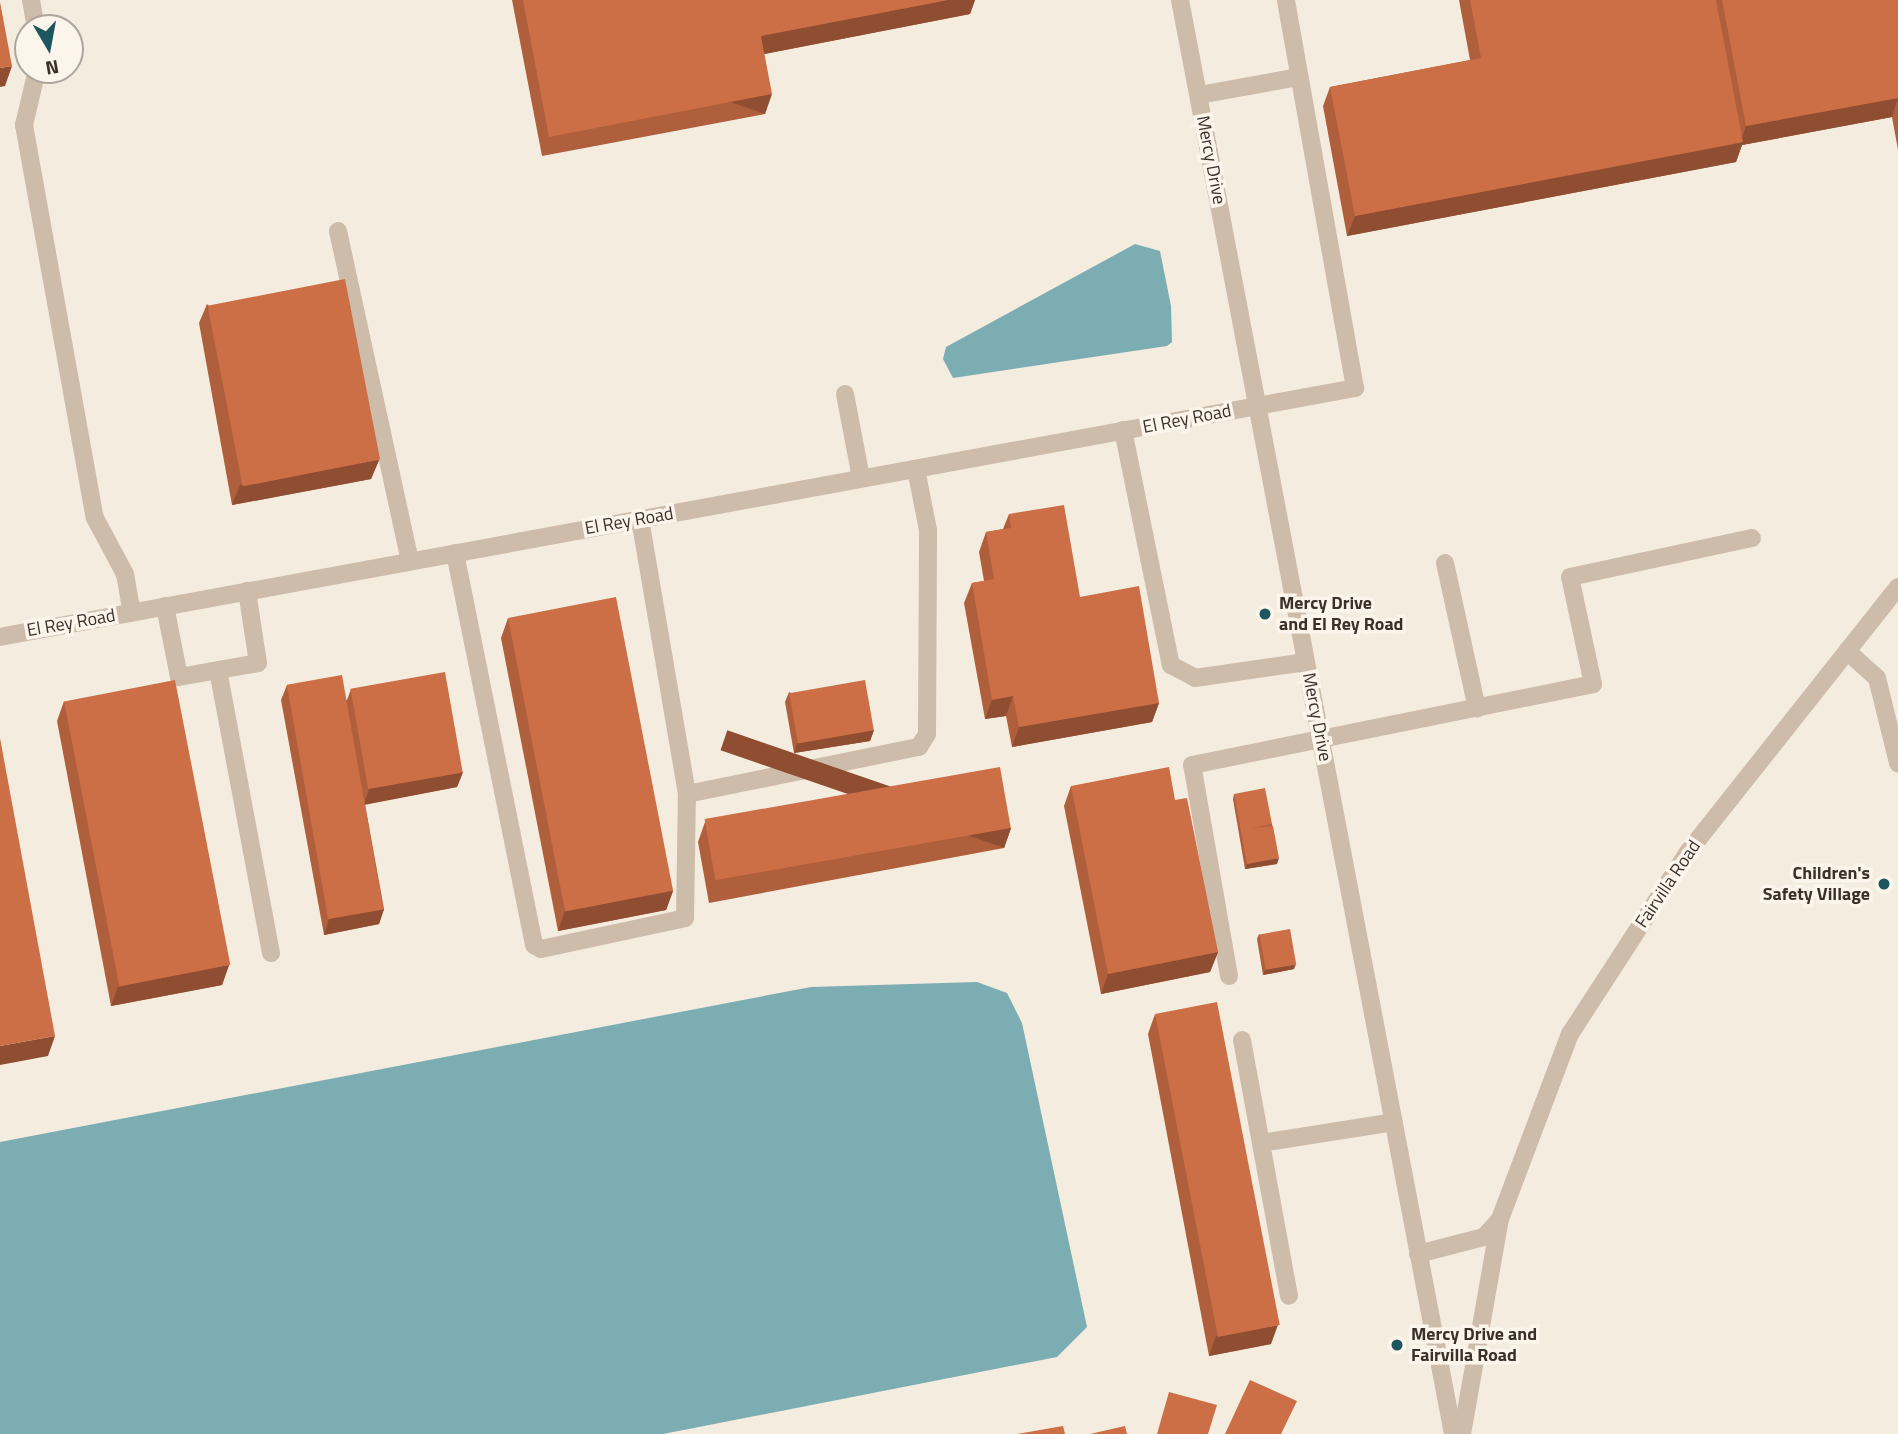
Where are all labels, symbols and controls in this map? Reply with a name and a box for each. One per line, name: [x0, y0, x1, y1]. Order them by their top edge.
north arrow: [14, 14, 84, 84]
text: N: [43, 53, 61, 84]
street label: Mercy Drive: [1192, 114, 1230, 206]
street label: El Rey Road: [1141, 400, 1233, 438]
street label: El Rey Road: [583, 503, 675, 539]
place label: Mercy Drive and El Rey Road: [1279, 593, 1403, 636]
street label: El Rey Road: [25, 605, 117, 641]
marker: Mercy Drive and El Rey Road: [1257, 606, 1273, 622]
street label: Mercy Drive: [1298, 671, 1336, 763]
street label: Fairvilla Road: [1631, 836, 1705, 932]
place label: Children's Safety Village: [1763, 863, 1870, 906]
marker: Children's Safety Village: [1876, 876, 1892, 892]
place label: Mercy Drive and Fairvilla Road: [1411, 1324, 1537, 1366]
marker: Mercy Drive and Fairvilla Road: [1389, 1337, 1405, 1353]

